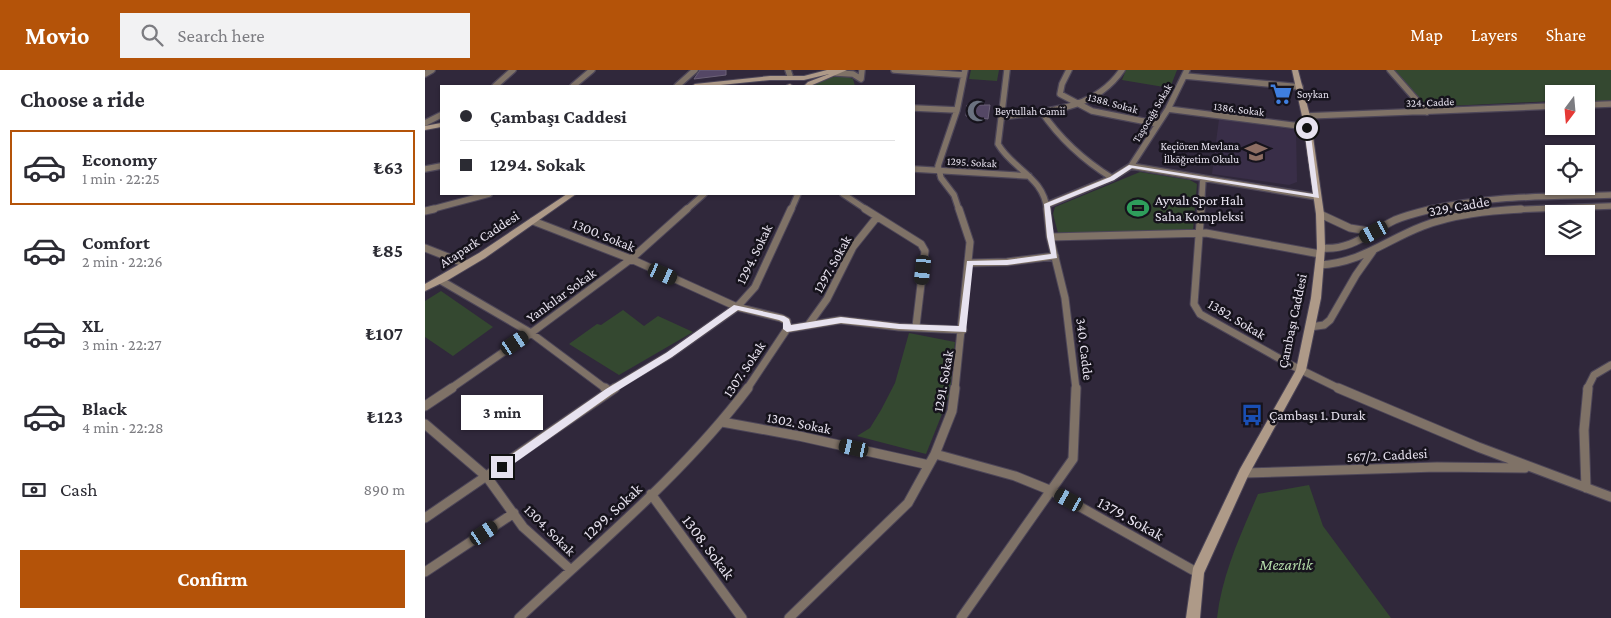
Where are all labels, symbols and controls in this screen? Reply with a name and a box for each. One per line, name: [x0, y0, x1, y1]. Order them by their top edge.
search box: [120, 13, 470, 58]
icon: search: [138, 21, 166, 49]
text: Movio: [25, 22, 90, 49]
text: Search here: [178, 25, 265, 46]
text: Map: [1410, 25, 1443, 45]
text: Layers: [1471, 25, 1518, 45]
text: Share: [1546, 25, 1586, 45]
street label: Taşocağı Sokak: [1130, 81, 1176, 145]
supermarket icon: Soykan: [1268, 81, 1294, 107]
north arrow: [1545, 85, 1595, 135]
map controls: [1545, 85, 1595, 255]
text: Choose a ride: [20, 87, 145, 112]
place label: Soykan: [1297, 88, 1329, 101]
street label: 1388. Sokak: [1087, 91, 1140, 116]
street label: 324. Cadde: [1406, 95, 1455, 109]
mosque icon: Beytullah Camii: [965, 98, 991, 124]
street label: 1386. Sokak: [1213, 100, 1266, 118]
place label: Beytullah Camii: [995, 105, 1066, 118]
text: Çambaşı Caddesi: [490, 106, 627, 127]
route start: [1296, 117, 1318, 139]
school or university icon: Keçiören Mevlana İlköğretim Okulu: [1243, 139, 1269, 165]
place label: Keçiören Mevlana İlköğretim Okulu: [1161, 140, 1239, 166]
icon: car: [22, 145, 67, 190]
button: locate: [1545, 145, 1595, 195]
text: Economy: [82, 149, 157, 170]
text: 1294. Sokak: [490, 154, 585, 175]
street label: 1295. Sokak: [947, 155, 998, 169]
text: ₺63: [374, 157, 403, 178]
text: 1 min · 22:25: [82, 170, 160, 187]
place label: Ayvalı Spor Halı Saha Kompleksi: [1155, 192, 1244, 224]
street label: 329. Cadde: [1427, 193, 1491, 219]
sports icon: Ayvalı Spor Halı Saha Kompleksi: [1125, 195, 1151, 221]
button: layers: [1545, 205, 1595, 255]
street label: Atapark Caddesi: [436, 207, 522, 271]
street label: 1300. Sokak: [570, 215, 638, 255]
car: [1357, 218, 1390, 246]
street label: 1294. Sokak: [733, 221, 775, 287]
icon: car: [22, 228, 67, 273]
text: Comfort: [82, 232, 150, 253]
street label: 1297. Sokak: [810, 232, 854, 295]
text: ₺85: [373, 240, 403, 261]
text: 2 min · 22:26: [82, 253, 163, 270]
car: [913, 254, 932, 286]
car: [646, 261, 679, 287]
street label: Yankılar Sokak: [523, 264, 599, 326]
street label: Çambaşı Caddesi: [1274, 272, 1310, 370]
street label: 1382. Sokak: [1205, 296, 1269, 343]
icon: car: [22, 311, 67, 356]
text: XL: [82, 315, 104, 336]
street label: 340. Cadde: [1073, 317, 1097, 381]
text: ₺107: [366, 323, 403, 344]
car: [498, 328, 531, 358]
text: 3 min · 22:27: [82, 336, 162, 353]
street label: 1307. Sokak: [720, 338, 769, 400]
street label: 1291. Sokak: [930, 349, 956, 413]
icon: car: [22, 394, 67, 439]
callout: 3 min: [461, 394, 543, 430]
text: Black: [82, 398, 127, 419]
bus stop icon: Çambaşı 1. Durak: [1239, 402, 1265, 428]
text: 3 min: [483, 404, 521, 421]
text: ₺123: [367, 406, 403, 427]
place label: Çambaşı 1. Durak: [1269, 407, 1366, 423]
street label: 1302. Sokak: [766, 409, 833, 437]
text: 4 min · 22:28: [82, 419, 164, 436]
car: [837, 437, 870, 459]
street label: 567/2. Caddesi: [1346, 445, 1428, 465]
route end: [491, 456, 513, 478]
icon: cash: [20, 476, 48, 504]
text: Cash: [60, 479, 98, 500]
street label: 1299. Sokak: [580, 480, 645, 543]
text: 890 m: [364, 481, 405, 498]
car: [1052, 486, 1085, 514]
street label: 1379. Sokak: [1095, 493, 1167, 544]
street label: 1304. Sokak: [521, 501, 579, 559]
street label: 1308. Sokak: [679, 512, 738, 583]
car: [467, 518, 500, 548]
button: Confirm: [20, 550, 405, 608]
park label: Mezarlık: [1258, 556, 1314, 573]

